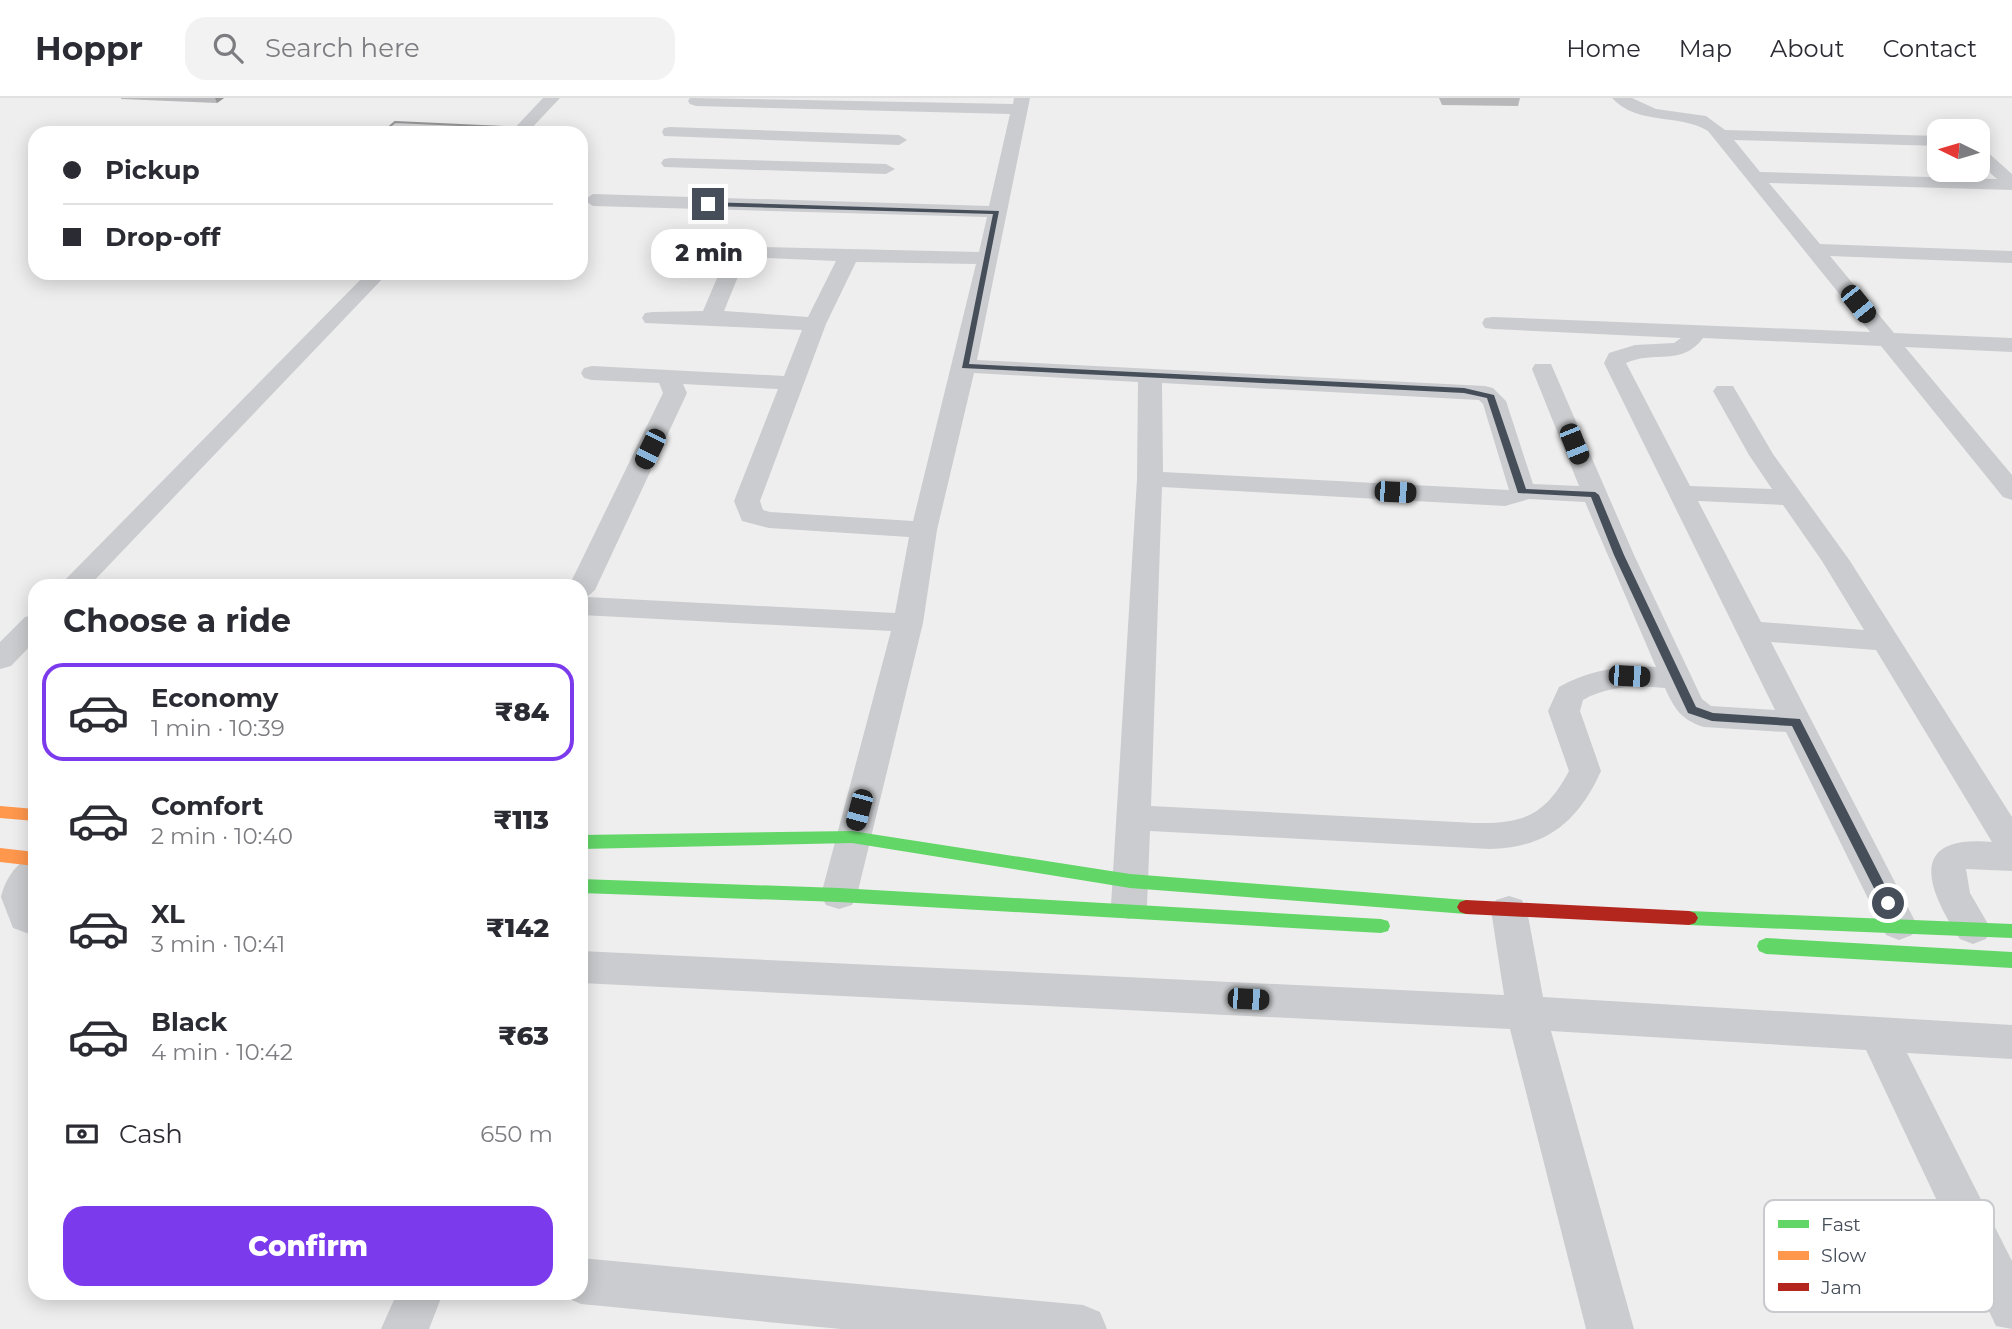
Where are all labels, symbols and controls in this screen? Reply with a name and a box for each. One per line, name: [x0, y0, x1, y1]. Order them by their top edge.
search box: [185, 17, 675, 80]
text: Hoppr: [35, 28, 143, 68]
icon: search: [209, 29, 247, 67]
text: Search here: [265, 32, 420, 64]
text: Home: [1566, 34, 1641, 63]
text: Map: [1679, 34, 1732, 63]
text: About: [1770, 34, 1844, 63]
text: Contact: [1882, 34, 1977, 63]
north arrow: [1927, 119, 1990, 182]
map controls: [1927, 119, 1990, 182]
text: Pickup: [105, 154, 200, 186]
route end: [692, 188, 724, 220]
text: Drop-off: [105, 221, 220, 253]
callout: 2 min: [650, 228, 766, 278]
text: 2 min: [675, 239, 743, 267]
car: [1837, 281, 1880, 327]
car: [1557, 421, 1592, 467]
car: [632, 426, 669, 472]
car: [1374, 480, 1417, 504]
text: Choose a ride: [63, 601, 291, 640]
car: [1608, 664, 1651, 688]
icon: car: [67, 681, 130, 744]
text: Economy: [151, 682, 278, 714]
text: ₹84: [495, 696, 549, 728]
text: 1 min · 10:39: [151, 714, 285, 742]
car: [844, 787, 875, 833]
icon: car: [67, 789, 130, 852]
text: Comfort: [151, 790, 263, 822]
text: ₹113: [493, 804, 549, 836]
text: 2 min · 10:40: [151, 822, 293, 850]
route start: [1872, 887, 1904, 919]
icon: car: [67, 897, 130, 960]
text: XL: [151, 898, 185, 930]
text: ₹142: [486, 912, 549, 944]
text: 3 min · 10:41: [151, 930, 285, 958]
car: [1227, 987, 1270, 1011]
icon: car: [67, 1005, 130, 1068]
text: Black: [151, 1006, 227, 1038]
text: ₹63: [498, 1020, 549, 1052]
text: 4 min · 10:42: [151, 1038, 293, 1066]
icon: cash: [63, 1115, 101, 1153]
text: Cash: [119, 1118, 183, 1150]
text: 650 m: [480, 1120, 553, 1148]
legend: [1764, 1200, 1994, 1312]
button: Confirm: [63, 1206, 553, 1286]
text: Fast: [1821, 1213, 1861, 1236]
text: Slow: [1821, 1244, 1866, 1267]
text: Jam: [1820, 1276, 1862, 1299]

